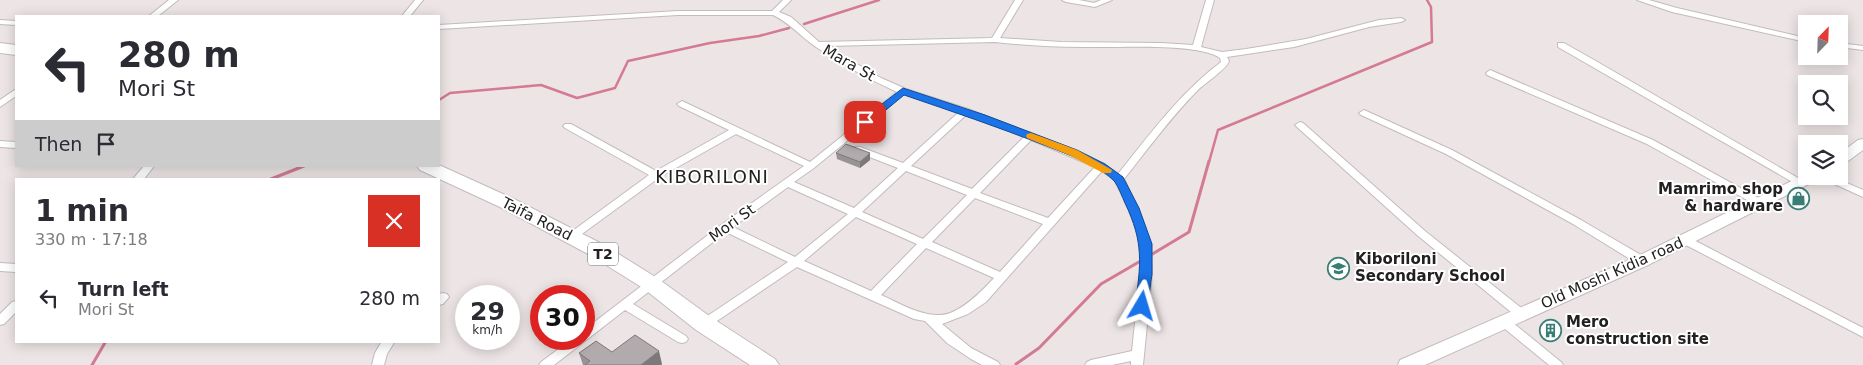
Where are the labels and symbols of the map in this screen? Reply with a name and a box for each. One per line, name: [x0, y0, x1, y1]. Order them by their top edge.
north arrow: [1798, 15, 1848, 65]
street label: Mara St: [820, 41, 879, 85]
pin: [844, 101, 886, 143]
district label: KIBORILONI: [655, 166, 769, 187]
place label: Mamrimo shop & hardware: [1658, 180, 1783, 215]
shop icon: Mamrimo shop & hardware: [1787, 186, 1811, 210]
street label: Taifa Road: [498, 193, 575, 244]
street label: Mori St: [705, 200, 759, 246]
street label: Old Moshi Kidia road: [1538, 233, 1686, 313]
road number: T2: [588, 242, 618, 266]
place label: Kiboriloni Secondary School: [1355, 250, 1505, 285]
school or university icon: Kiboriloni Secondary School: [1327, 256, 1351, 280]
position arrow: [1115, 279, 1167, 331]
speed limit sign: 30: [530, 285, 595, 350]
place label: Mero construction site: [1566, 313, 1709, 348]
building icon: Mero construction site: [1538, 319, 1562, 343]

